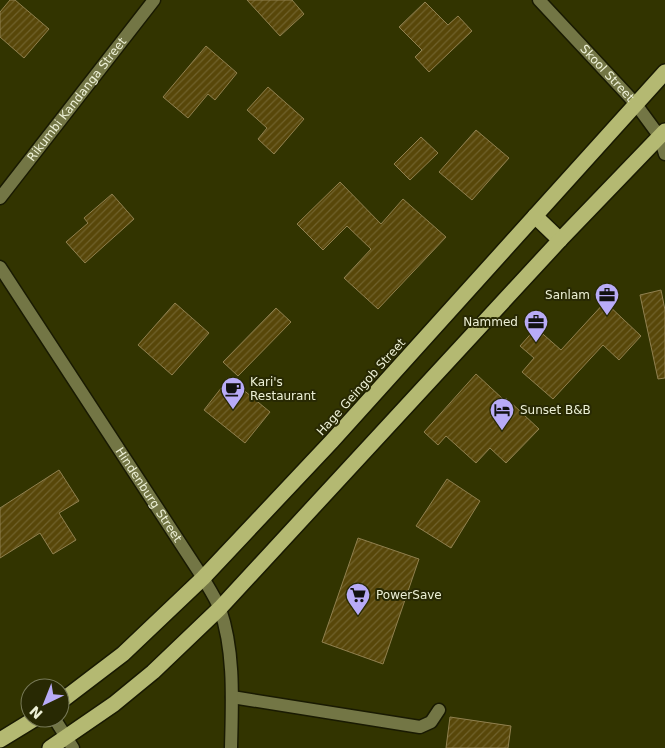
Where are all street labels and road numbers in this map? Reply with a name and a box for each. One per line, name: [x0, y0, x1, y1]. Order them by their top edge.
street label: Rikumbi Kandanga Street: [24, 34, 129, 164]
street label: Skool Street: [577, 42, 637, 105]
street label: Hage Geingob Street: [314, 335, 408, 438]
street label: Hindenburg Street: [113, 445, 185, 545]

